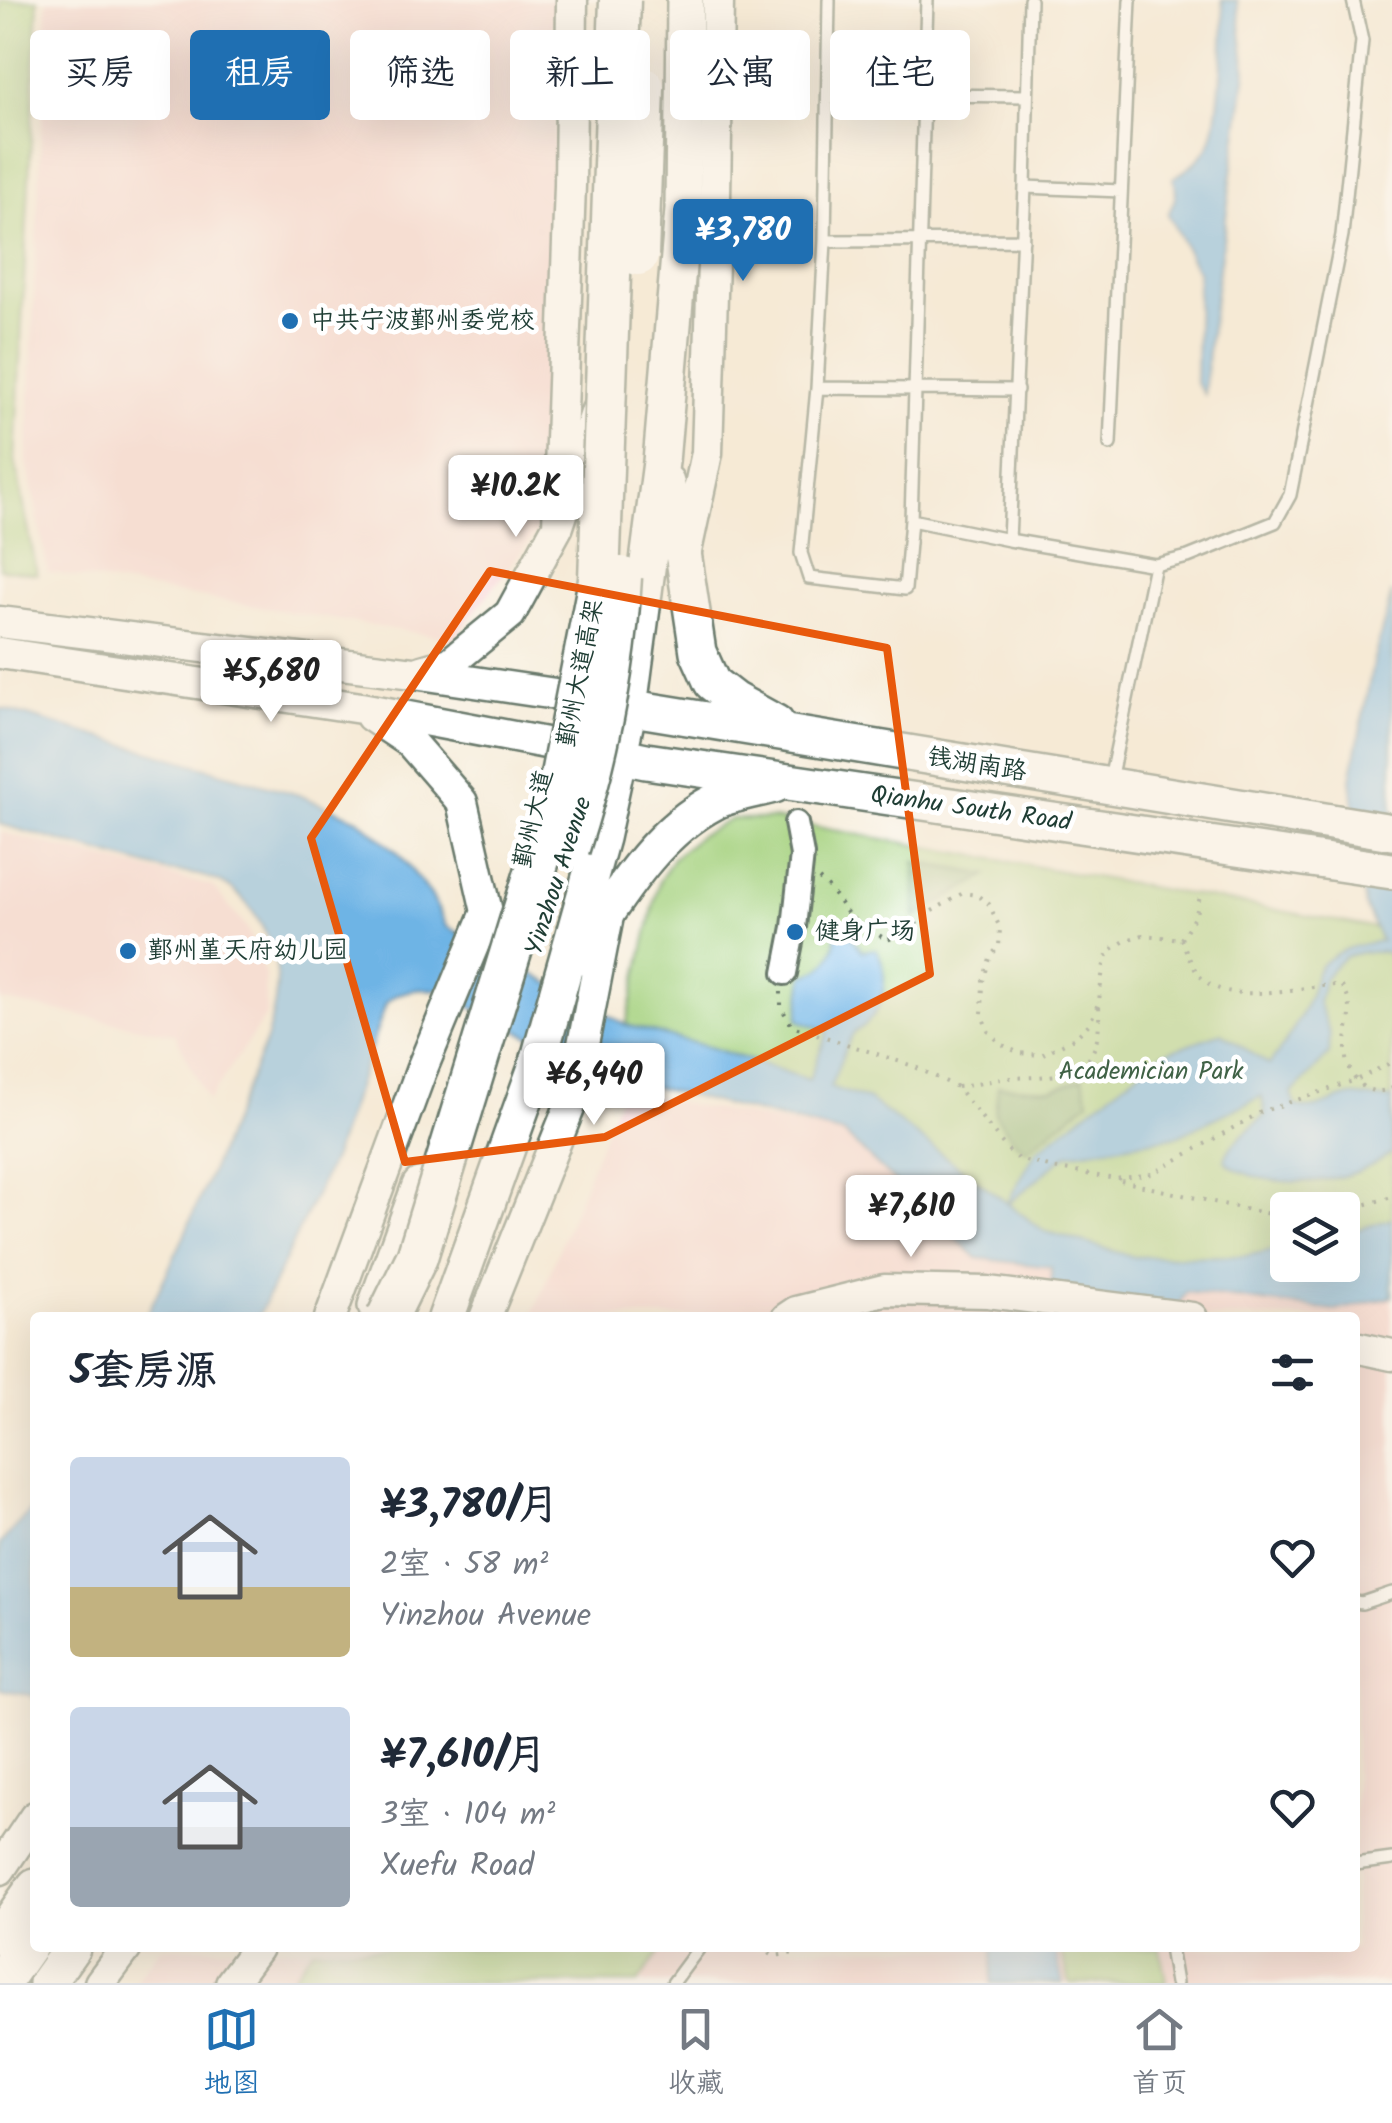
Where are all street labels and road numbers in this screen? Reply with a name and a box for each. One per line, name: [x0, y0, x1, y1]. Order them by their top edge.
street label: 鄞州大道高架: [547, 596, 615, 750]
street label: 钱湖南路: [924, 737, 1030, 793]
street label: 鄞州大道: [503, 766, 565, 872]
street label: Qianhu South Road: [868, 775, 1075, 843]
street label: Yinzhou Avenue: [514, 791, 604, 961]

